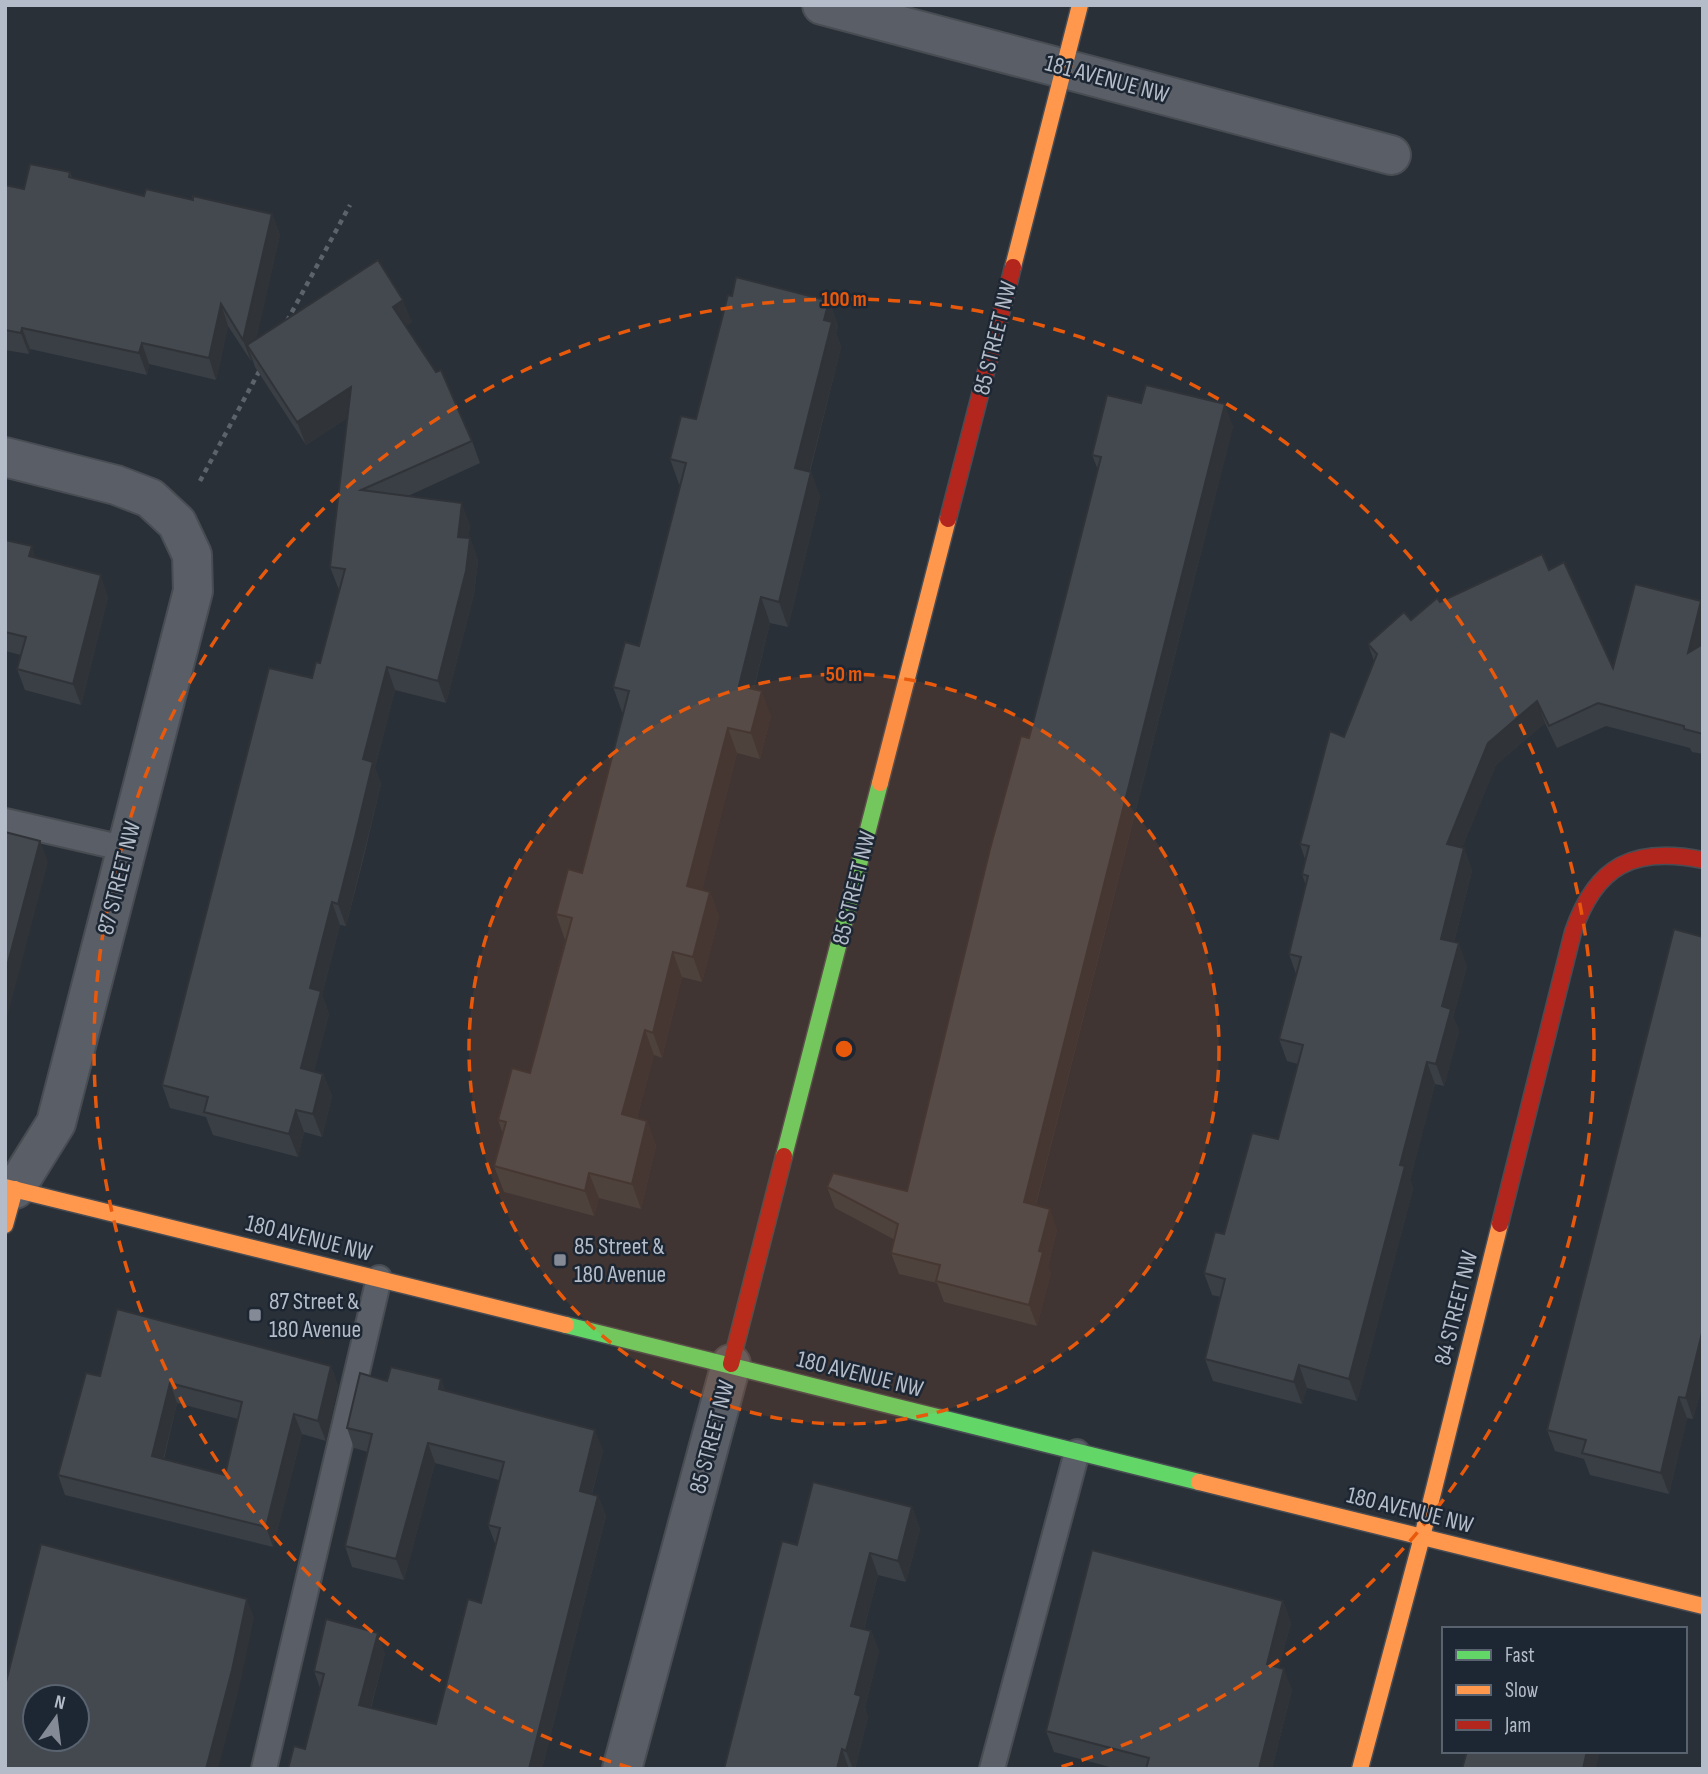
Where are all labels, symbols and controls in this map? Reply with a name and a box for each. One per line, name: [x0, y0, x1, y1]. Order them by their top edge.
street label: 181 AVENUE NW: [1042, 49, 1172, 110]
street label: 85 STREET NW: [967, 278, 1023, 398]
text: 100 m: [821, 287, 867, 312]
text: 50 m: [826, 662, 862, 687]
street label: 87 STREET NW: [91, 818, 147, 938]
street label: 85 STREET NW: [826, 828, 882, 948]
centre of rings: [832, 1037, 856, 1061]
street label: 180 AVENUE NW: [243, 1208, 376, 1268]
place label: 85 Street & 180 Avenue: [574, 1232, 666, 1289]
street label: 84 STREET NW: [1428, 1247, 1484, 1368]
marker: 85 Street & 180 Avenue: [552, 1252, 568, 1268]
place label: 87 Street & 180 Avenue: [269, 1287, 361, 1344]
marker: 87 Street & 180 Avenue: [247, 1307, 263, 1323]
street label: 180 AVENUE NW: [794, 1344, 927, 1404]
street label: 85 STREET NW: [683, 1377, 741, 1497]
street label: 180 AVENUE NW: [1344, 1480, 1477, 1540]
legend: [1442, 1627, 1687, 1753]
text: Fast: [1505, 1643, 1535, 1668]
text: Slow: [1505, 1678, 1539, 1703]
north arrow: [21, 1683, 91, 1753]
text: N: [52, 1691, 67, 1715]
text: Jam: [1504, 1713, 1531, 1738]

